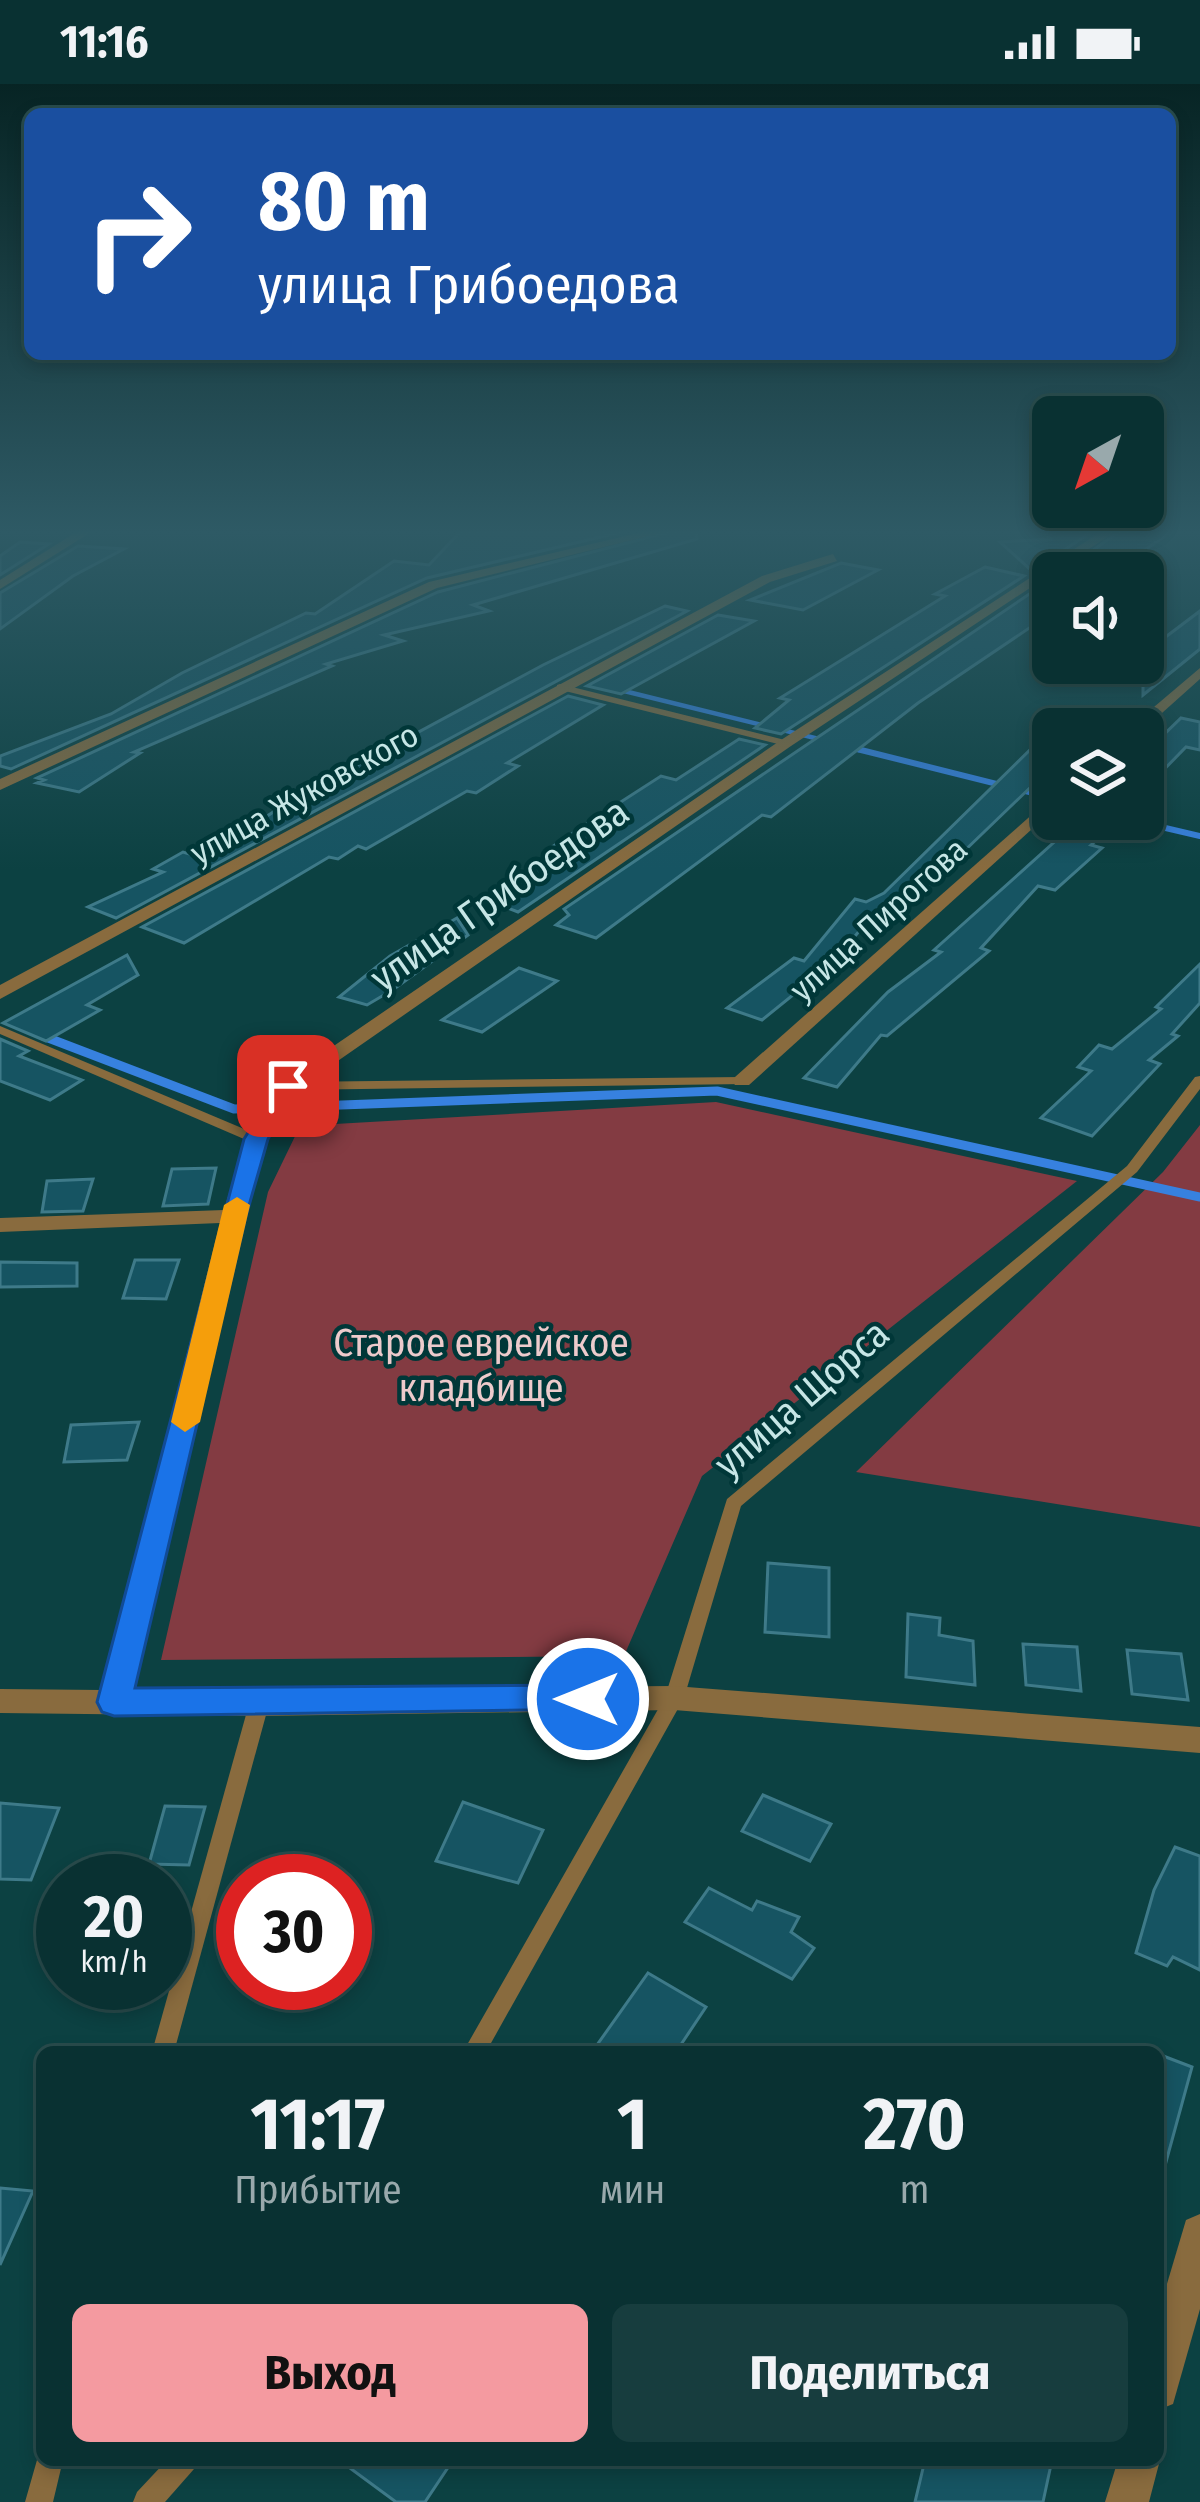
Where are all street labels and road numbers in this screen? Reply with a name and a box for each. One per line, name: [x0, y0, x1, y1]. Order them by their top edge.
street label: улица Жуковского: [184, 715, 425, 873]
street label: улица Грибоедова: [362, 789, 638, 1001]
street label: улица Пирогова: [782, 830, 976, 1010]
street label: улица Щорса: [705, 1311, 898, 1487]

